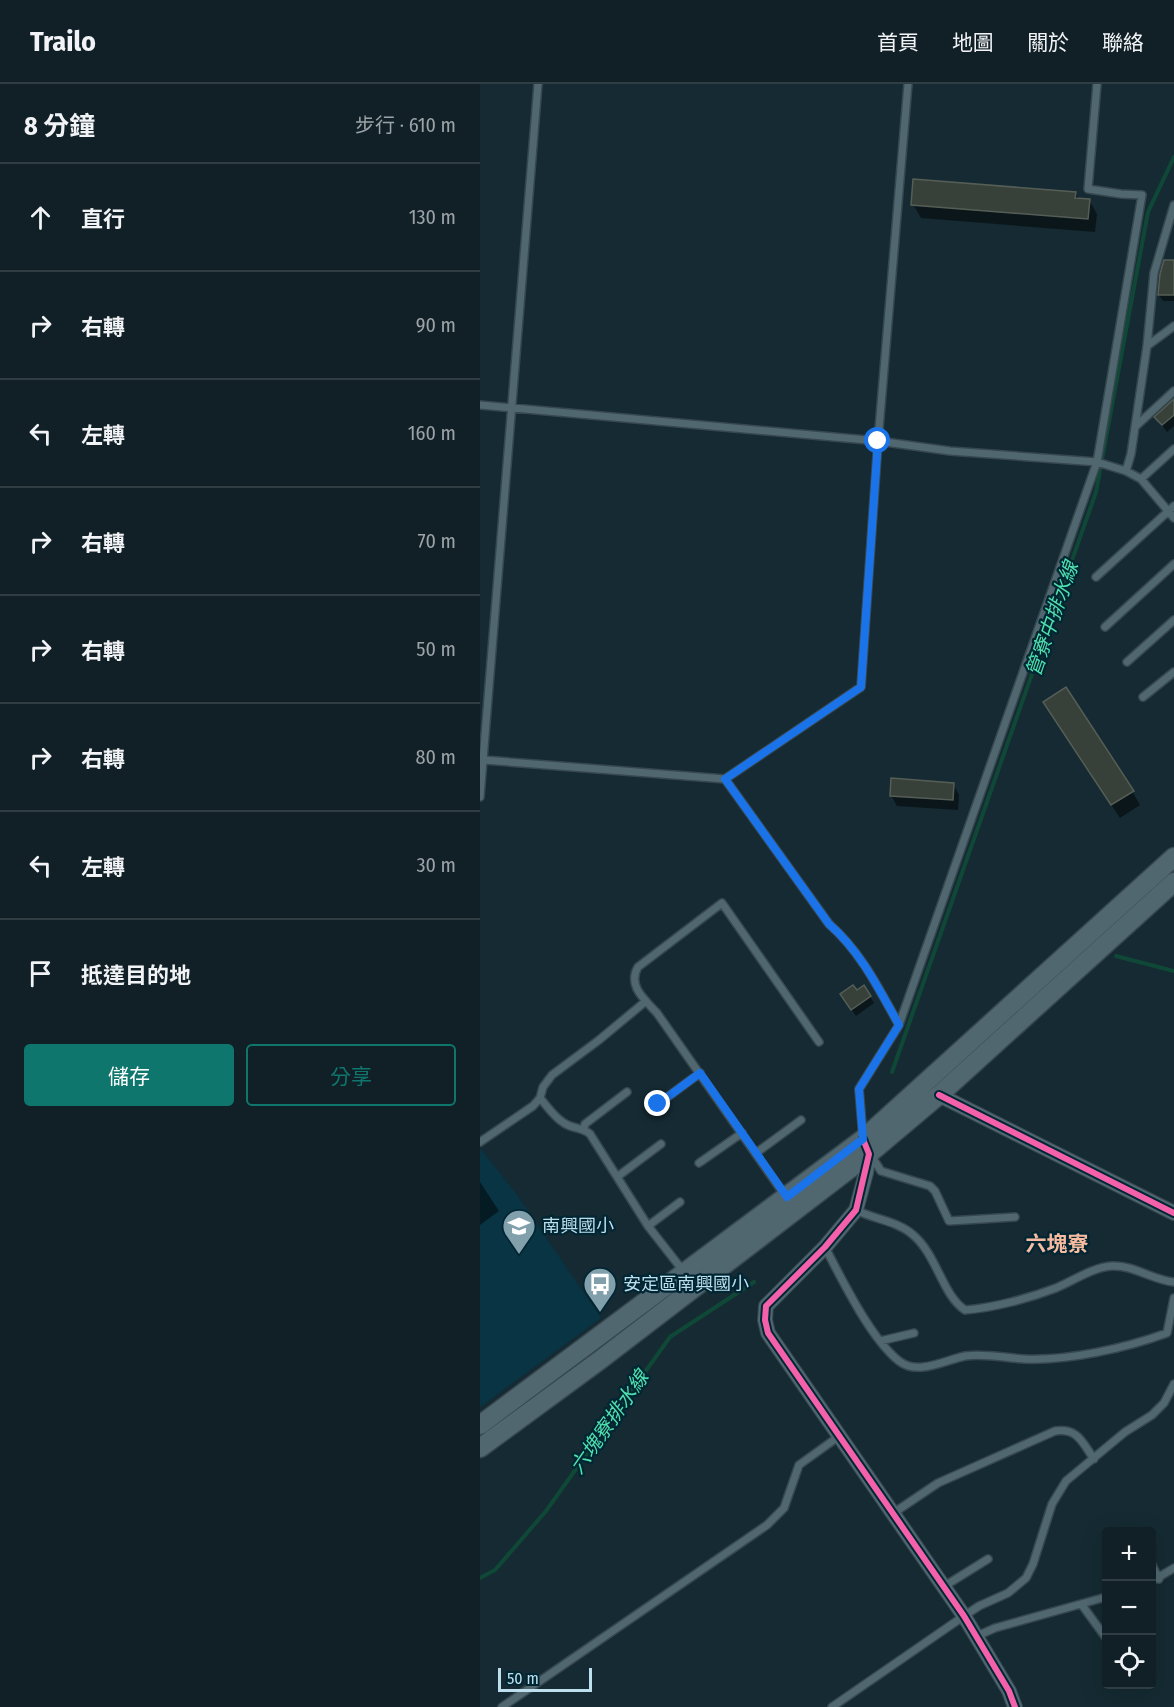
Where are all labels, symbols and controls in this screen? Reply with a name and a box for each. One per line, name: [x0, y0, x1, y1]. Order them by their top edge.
text: Trailo: [30, 25, 96, 58]
text: 首頁: [877, 30, 919, 56]
text: 地圖: [952, 30, 994, 56]
text: 關於: [1027, 30, 1069, 56]
text: 聯絡: [1102, 30, 1144, 56]
text: 8 分鐘: [24, 111, 95, 142]
text: 步行 · 610 m: [355, 113, 456, 137]
icon: ahead: [24, 201, 57, 234]
text: 130 m: [409, 205, 456, 229]
text: 直行: [81, 206, 125, 233]
icon: right: [24, 309, 57, 342]
text: 90 m: [416, 313, 456, 337]
text: 右轉: [81, 314, 125, 341]
icon: left: [24, 417, 57, 450]
text: 160 m: [408, 421, 456, 445]
text: 左轉: [81, 422, 125, 449]
route start: [864, 427, 890, 453]
icon: right: [24, 525, 57, 558]
text: 70 m: [418, 529, 456, 553]
text: 右轉: [81, 530, 125, 557]
water label: 管寮中排水線: [1021, 556, 1084, 680]
icon: right: [24, 633, 57, 666]
text: 50 m: [416, 637, 456, 661]
text: 右轉: [81, 638, 125, 665]
icon: right: [24, 741, 57, 774]
text: 80 m: [416, 745, 456, 769]
text: 右轉: [81, 746, 125, 773]
icon: left: [24, 849, 57, 882]
text: 30 m: [416, 853, 456, 877]
text: 左轉: [81, 854, 125, 881]
icon: arrive: [24, 957, 57, 990]
text: 抵達目的地: [81, 962, 191, 989]
button: 儲存: [24, 1044, 234, 1106]
button: 分享: [246, 1044, 456, 1106]
route end: [644, 1090, 670, 1116]
school or university icon: 南興國小: [501, 1208, 537, 1255]
place label: 南興國小: [542, 1215, 614, 1237]
district label: 六塊寮: [1026, 1231, 1089, 1257]
bus stop icon: 安定區南興國小: [582, 1266, 618, 1313]
place label: 安定區南興國小: [623, 1273, 749, 1295]
water label: 六塊寮排水線: [565, 1364, 654, 1478]
map controls: [1102, 1527, 1156, 1689]
button: +: [1102, 1527, 1156, 1581]
button: −: [1102, 1581, 1156, 1635]
button: locate: [1102, 1635, 1156, 1689]
scale bar: [498, 1665, 592, 1692]
text: 50 m: [507, 1669, 539, 1688]

